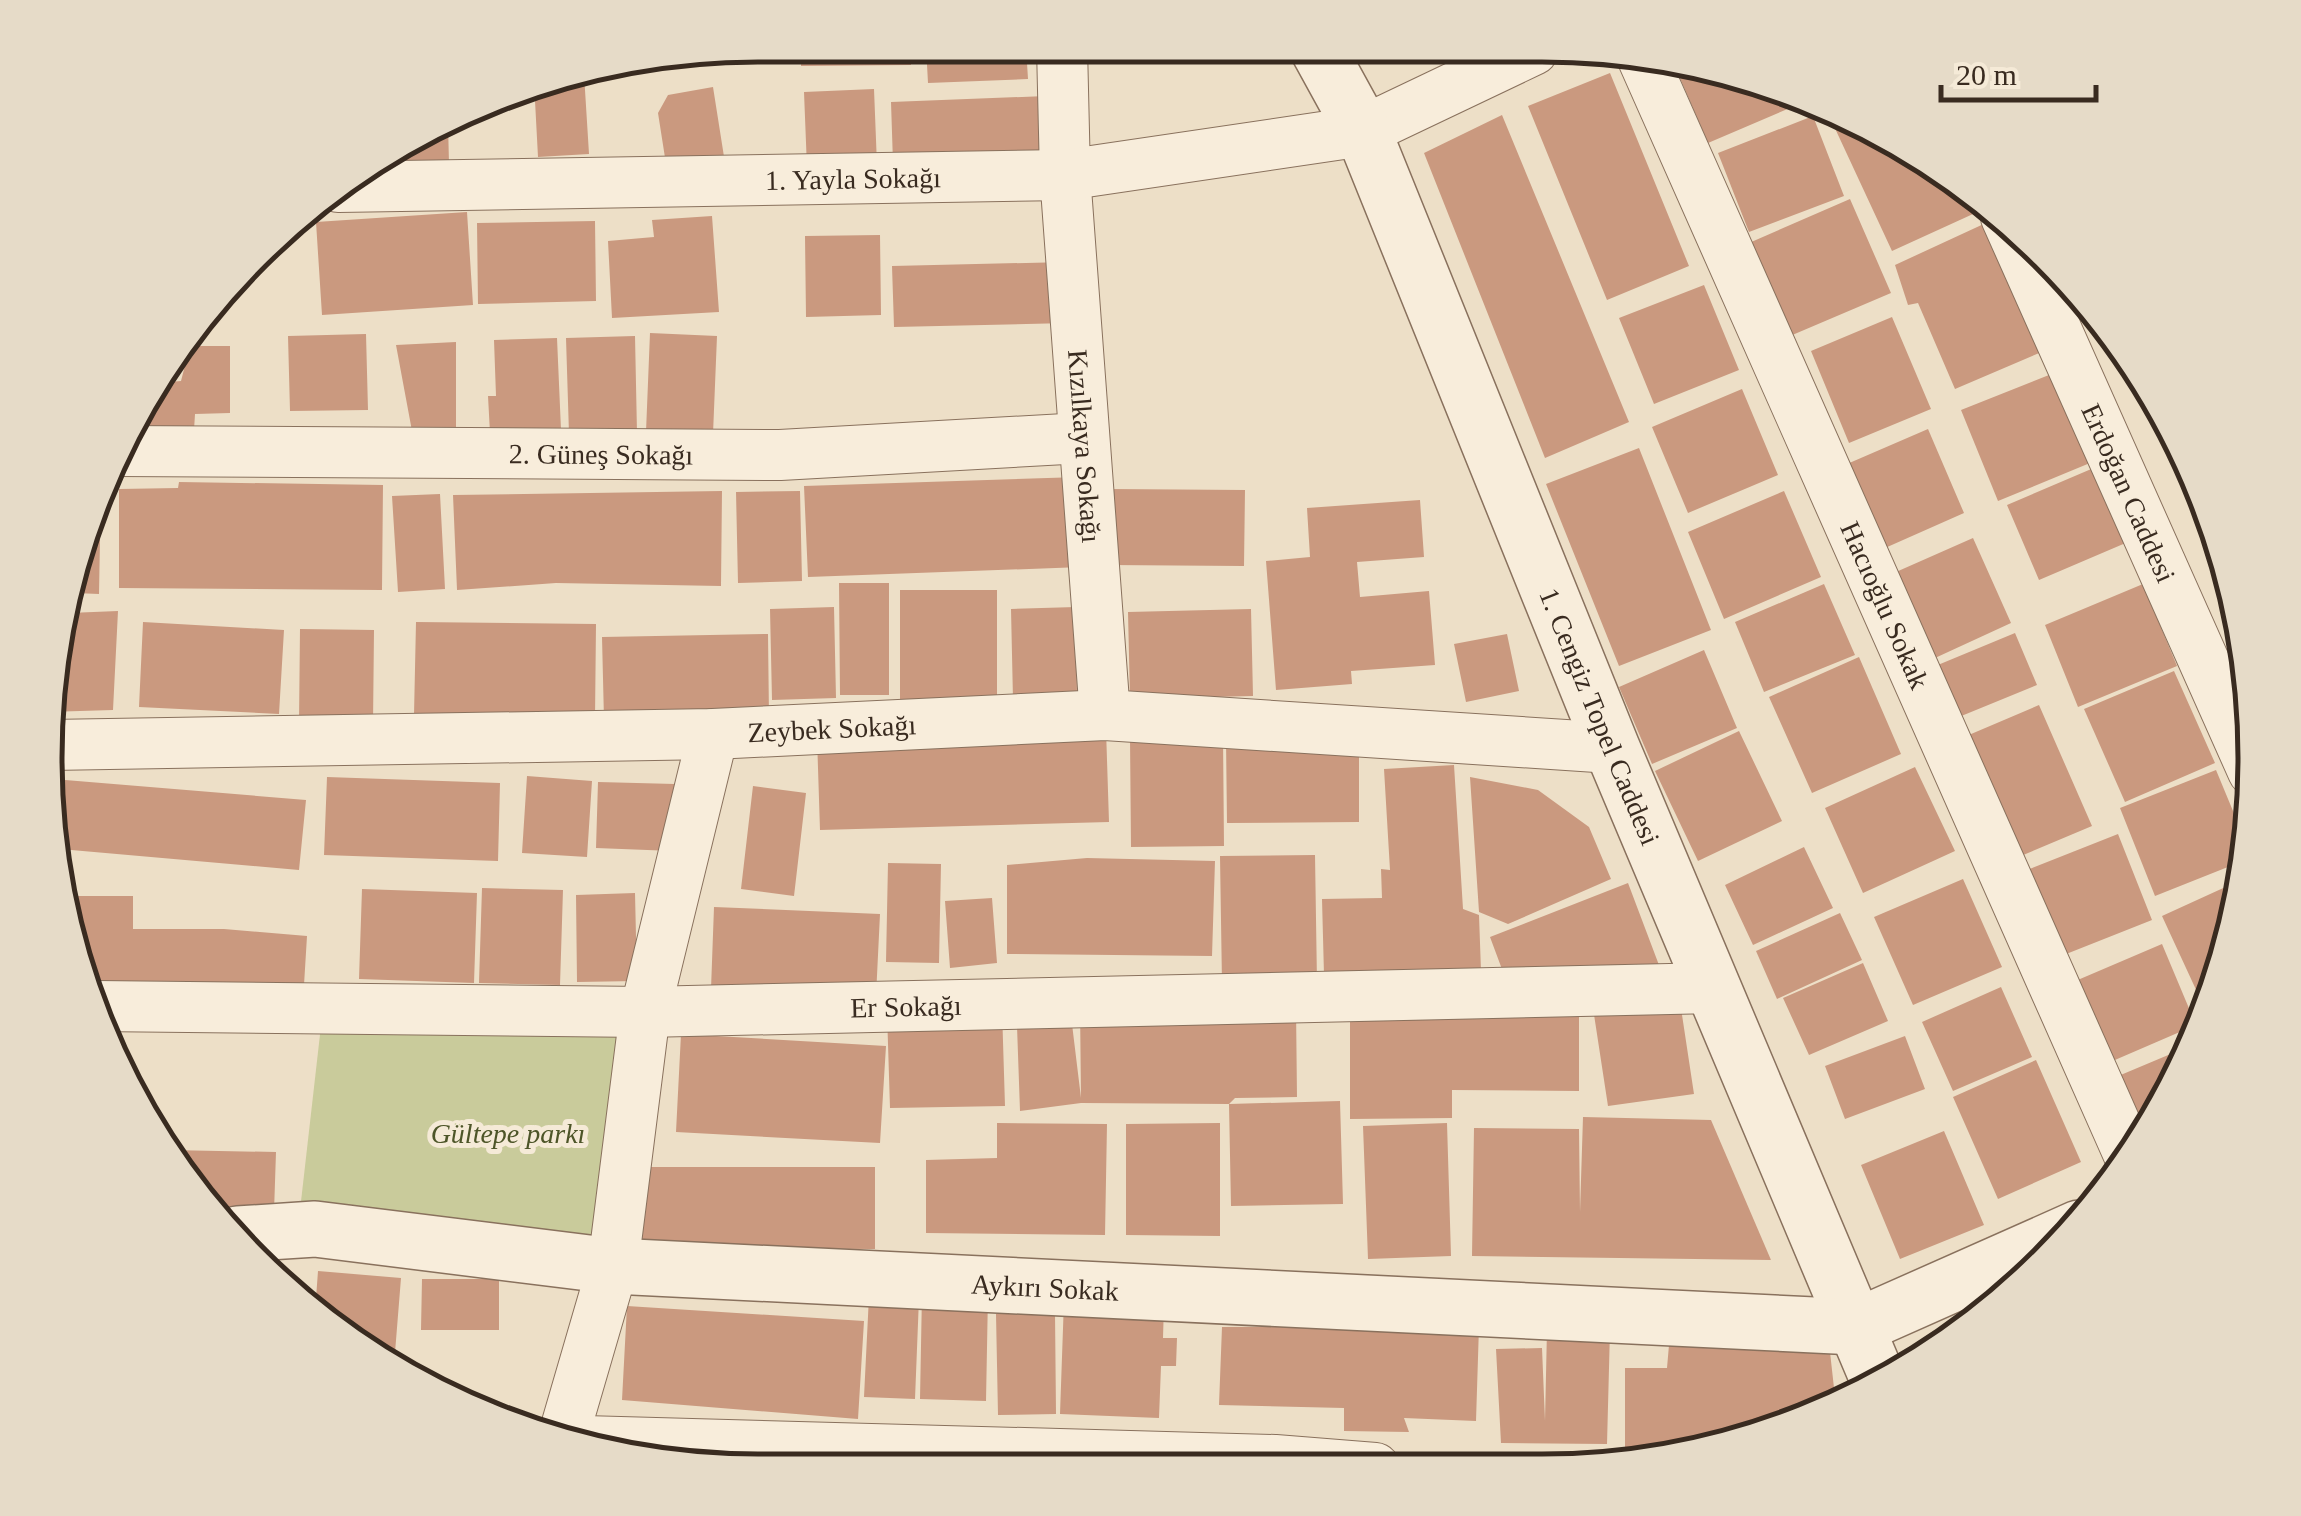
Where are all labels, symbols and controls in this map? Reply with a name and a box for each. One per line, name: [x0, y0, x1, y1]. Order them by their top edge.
scale bar: [1941, 40, 2096, 102]
text: 20 m: [1956, 58, 2017, 91]
street label: 1. Yayla Sokağı: [765, 162, 941, 196]
street label: Kızılkaya Sokağı: [1062, 349, 1107, 544]
street label: Erdoğan Caddesi: [2075, 399, 2182, 587]
street label: 2. Güneş Sokağı: [509, 438, 693, 470]
street label: Hacıoğlu Sokak: [1834, 517, 1935, 694]
street label: 1. Cengiz Topel Caddesi: [1533, 584, 1666, 850]
street label: Zeybek Sokağı: [747, 709, 917, 748]
street label: Er Sokağı: [850, 990, 962, 1023]
park label: Gültepe parkı: [431, 1118, 585, 1149]
street label: Aykırı Sokak: [971, 1269, 1119, 1307]

